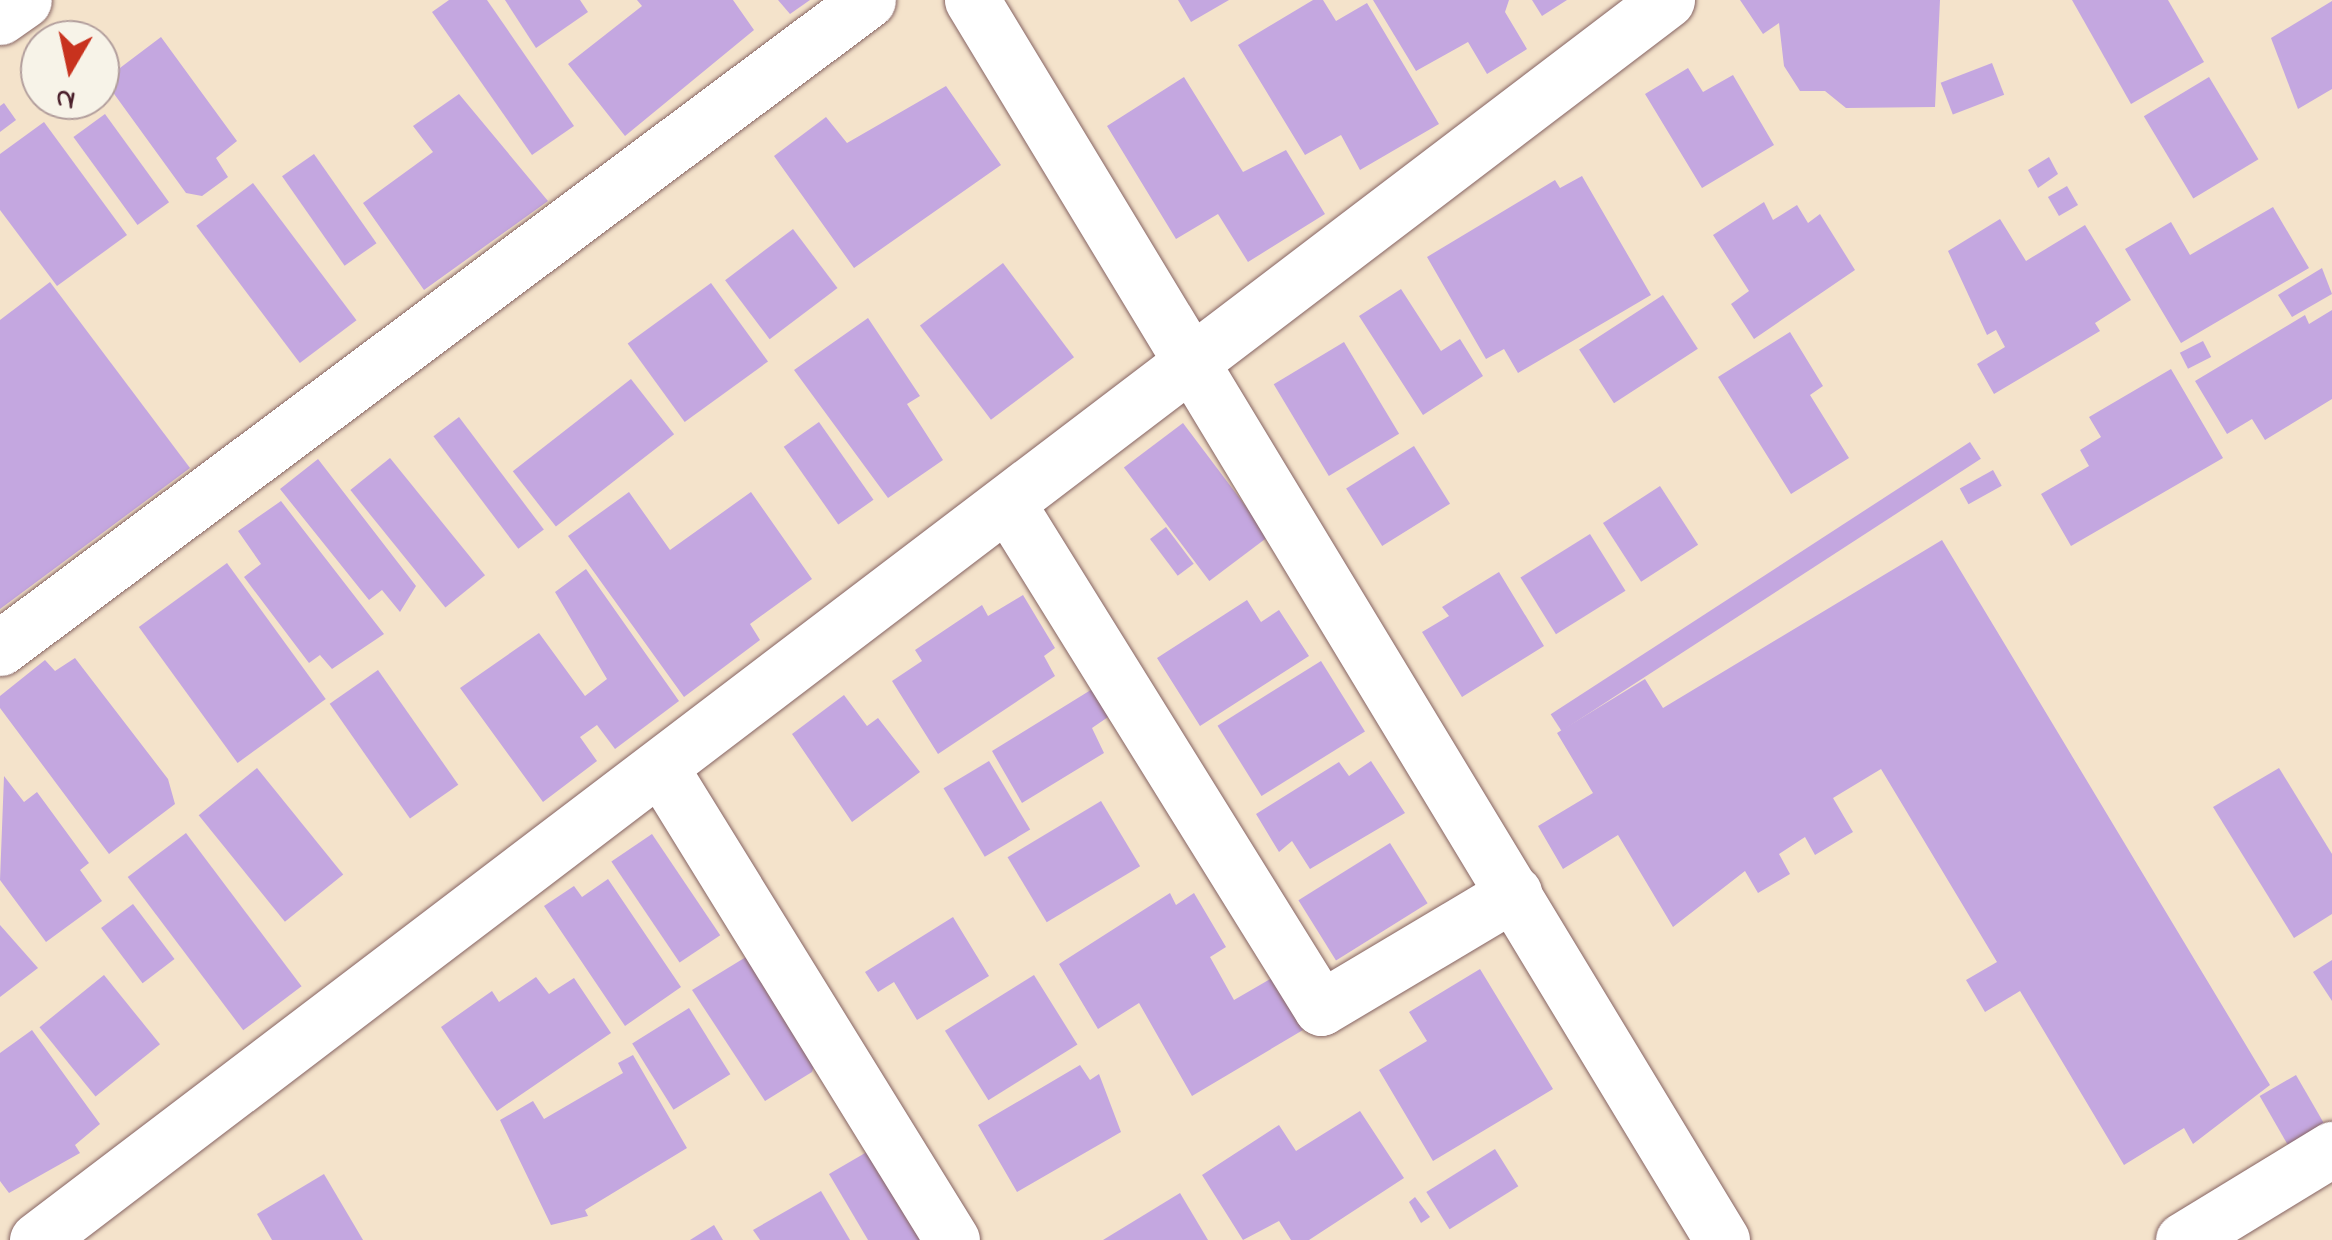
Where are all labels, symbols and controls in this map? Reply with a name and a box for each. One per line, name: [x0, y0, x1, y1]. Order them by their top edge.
north arrow: [20, 20, 120, 120]
text: N: [53, 76, 78, 120]

